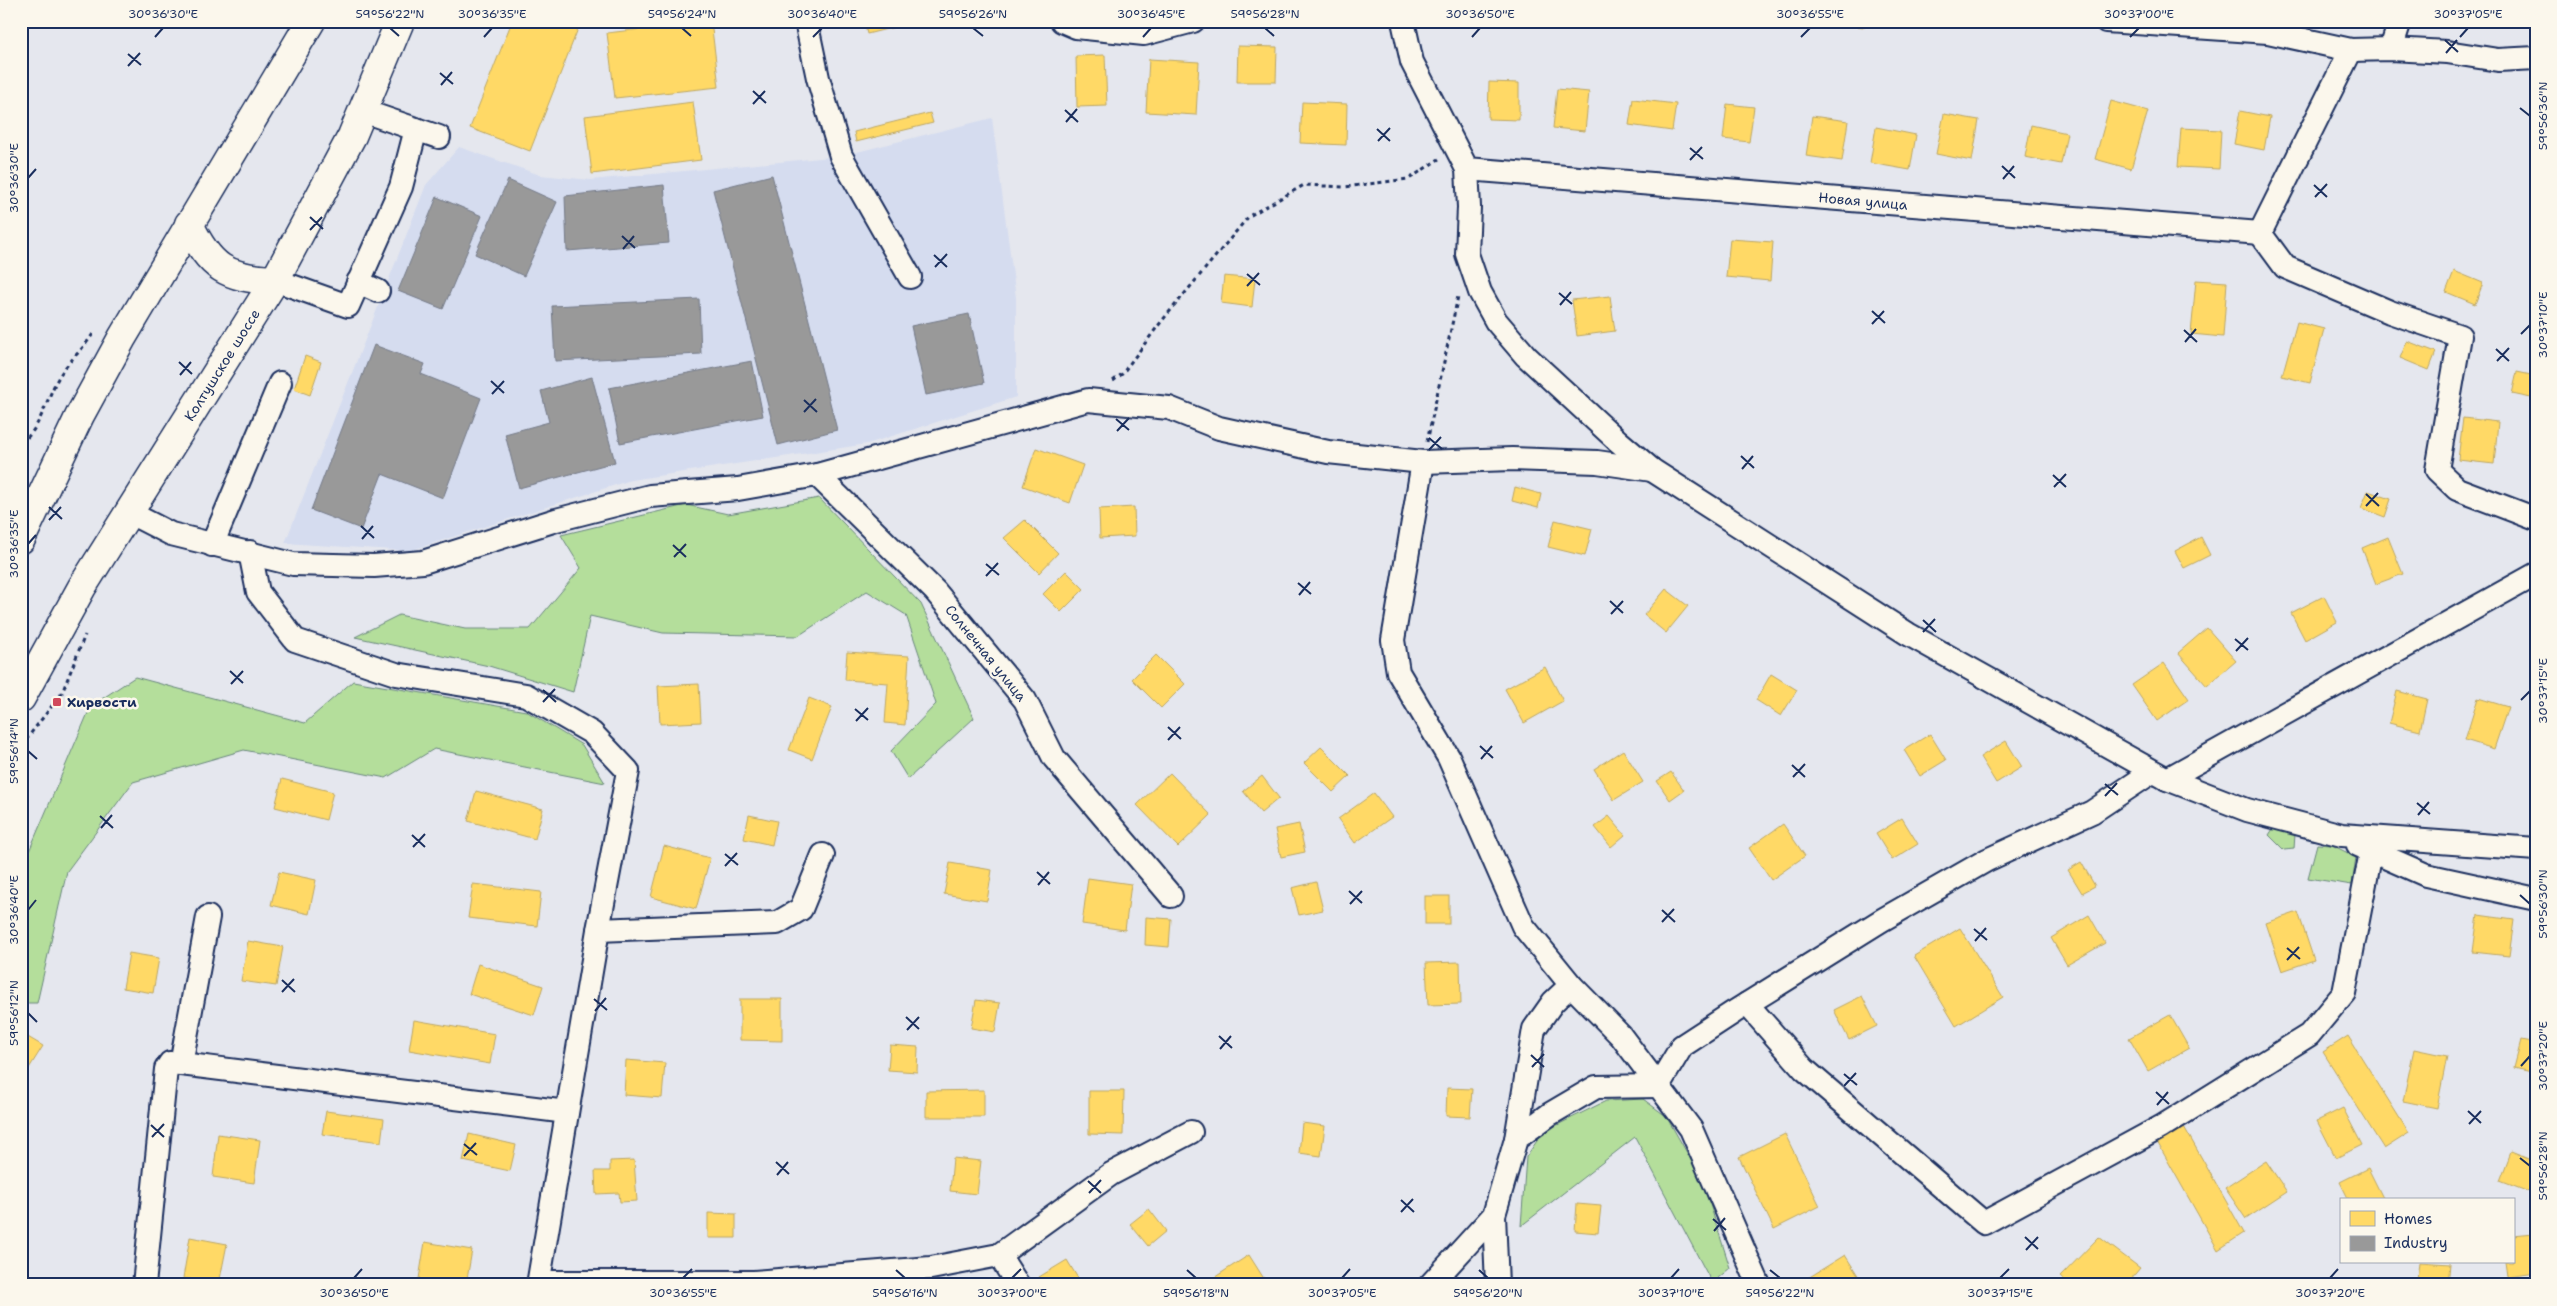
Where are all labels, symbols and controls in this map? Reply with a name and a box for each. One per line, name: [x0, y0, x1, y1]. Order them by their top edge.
text: 30°36'30"E: [128, 6, 198, 22]
text: 59°56'22"N: [356, 6, 424, 22]
text: 30°36'35"E: [458, 6, 526, 22]
text: 59°56'24"N: [648, 6, 716, 22]
text: 30°36'40"E: [787, 6, 857, 22]
text: 59°56'26"N: [939, 6, 1007, 22]
text: 30°36'45"E: [1117, 6, 1185, 22]
text: 59°56'28"N: [1230, 6, 1300, 22]
text: 30°36'50"E: [1445, 6, 1515, 22]
text: 30°36'55"E: [1776, 6, 1844, 22]
text: 30°37'00"E: [2104, 6, 2174, 22]
text: 30°37'05"E: [2434, 6, 2503, 22]
text: 59°56'36"N: [2535, 82, 2551, 150]
text: 30°36'30"E: [6, 143, 22, 213]
street label: Новая улица: [1818, 188, 1909, 214]
text: 30°37'10"E: [2535, 291, 2551, 359]
street label: Колтушское шоссе: [180, 306, 264, 424]
text: 30°36'35"E: [6, 510, 22, 578]
street label: Солнечная улица: [941, 601, 1031, 705]
text: 30°37'15"E: [2535, 658, 2551, 724]
place label: Хирвости: [67, 693, 137, 711]
marker: Хирвости: [51, 696, 63, 708]
text: 59°56'14"N: [6, 718, 22, 784]
text: 59°56'30"N: [2535, 869, 2551, 939]
text: 30°36'40"E: [6, 875, 22, 945]
text: 59°56'12"N: [6, 980, 22, 1046]
text: 30°37'20"E: [2535, 1021, 2551, 1091]
text: 59°56'28"N: [2535, 1131, 2551, 1201]
legend: [2340, 1198, 2514, 1264]
text: Homes: [2384, 1209, 2432, 1229]
text: Industry: [2384, 1233, 2448, 1253]
text: 30°36'50"E: [319, 1285, 389, 1301]
text: 30°36'55"E: [649, 1285, 717, 1301]
text: 59°56'16"N: [872, 1285, 938, 1301]
text: 30°37'00"E: [977, 1285, 1047, 1301]
text: 59°56'18"N: [1163, 1285, 1229, 1301]
text: 30°37'05"E: [1308, 1285, 1377, 1301]
text: 59°56'20"N: [1453, 1285, 1523, 1301]
text: 30°37'10"E: [1637, 1285, 1705, 1301]
text: 59°56'22"N: [1746, 1285, 1814, 1301]
text: 30°37'15"E: [1967, 1285, 2033, 1301]
text: 30°37'20"E: [2295, 1285, 2365, 1301]

